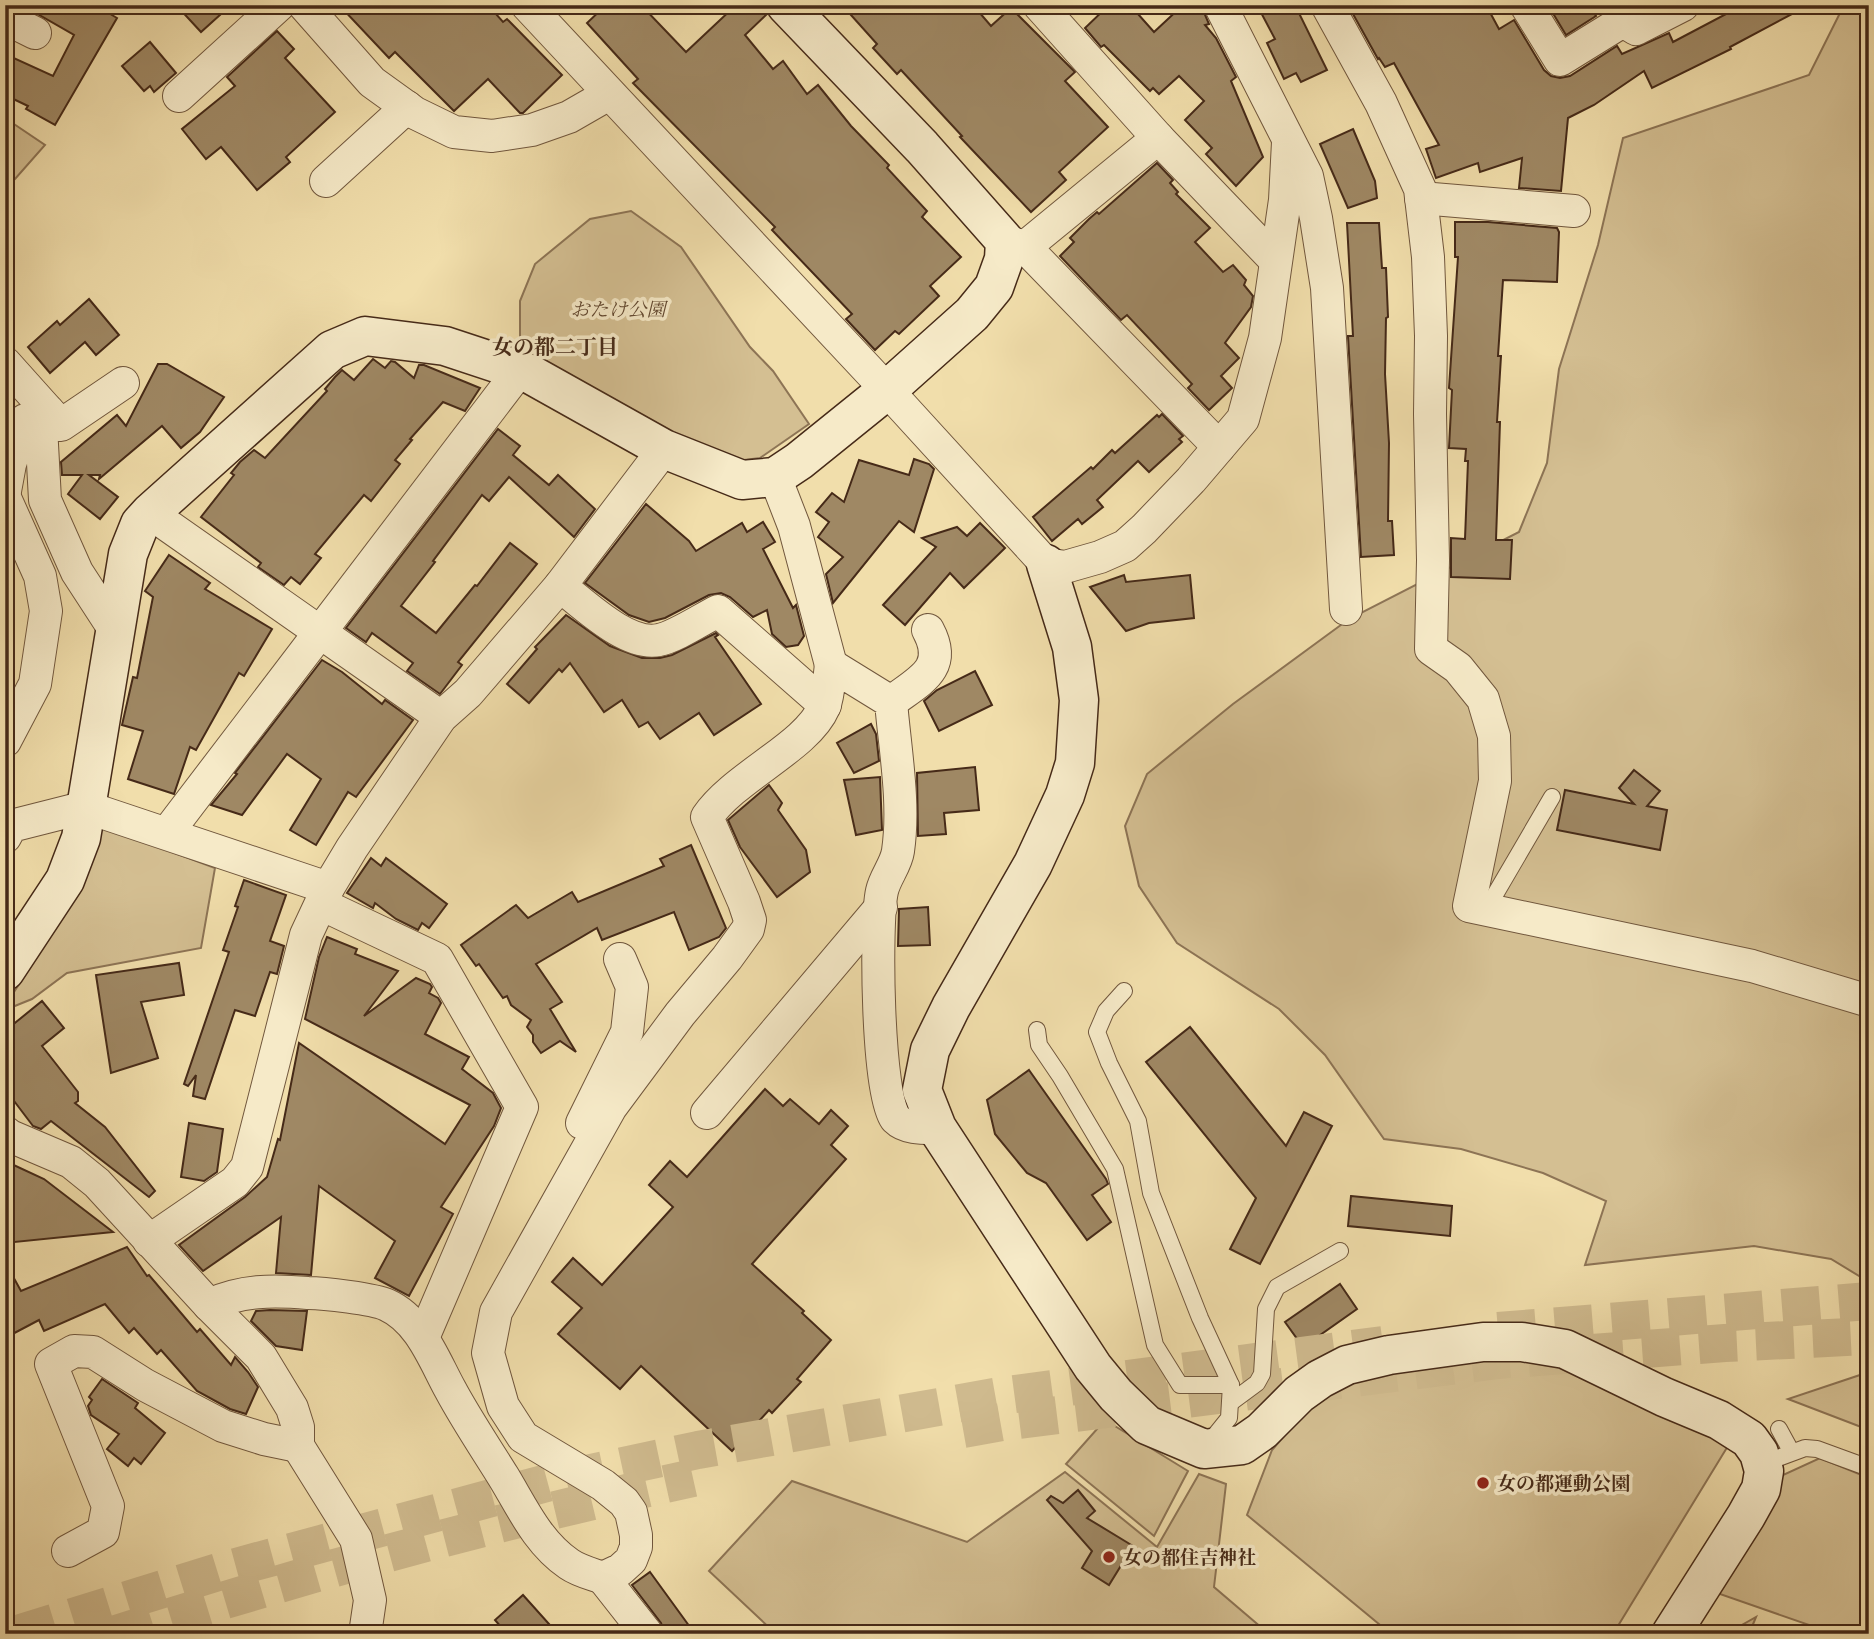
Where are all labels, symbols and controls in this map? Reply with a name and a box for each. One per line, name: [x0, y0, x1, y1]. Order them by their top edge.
park label: おたけ公園: [570, 300, 668, 321]
district label: 女の都二丁目: [492, 336, 618, 359]
place label: 女の都運動公園: [1497, 1473, 1630, 1495]
marker: 女の都運動公園: [1475, 1475, 1491, 1491]
place label: 女の都住吉神社: [1123, 1547, 1256, 1569]
marker: 女の都住吉神社: [1101, 1549, 1117, 1565]

